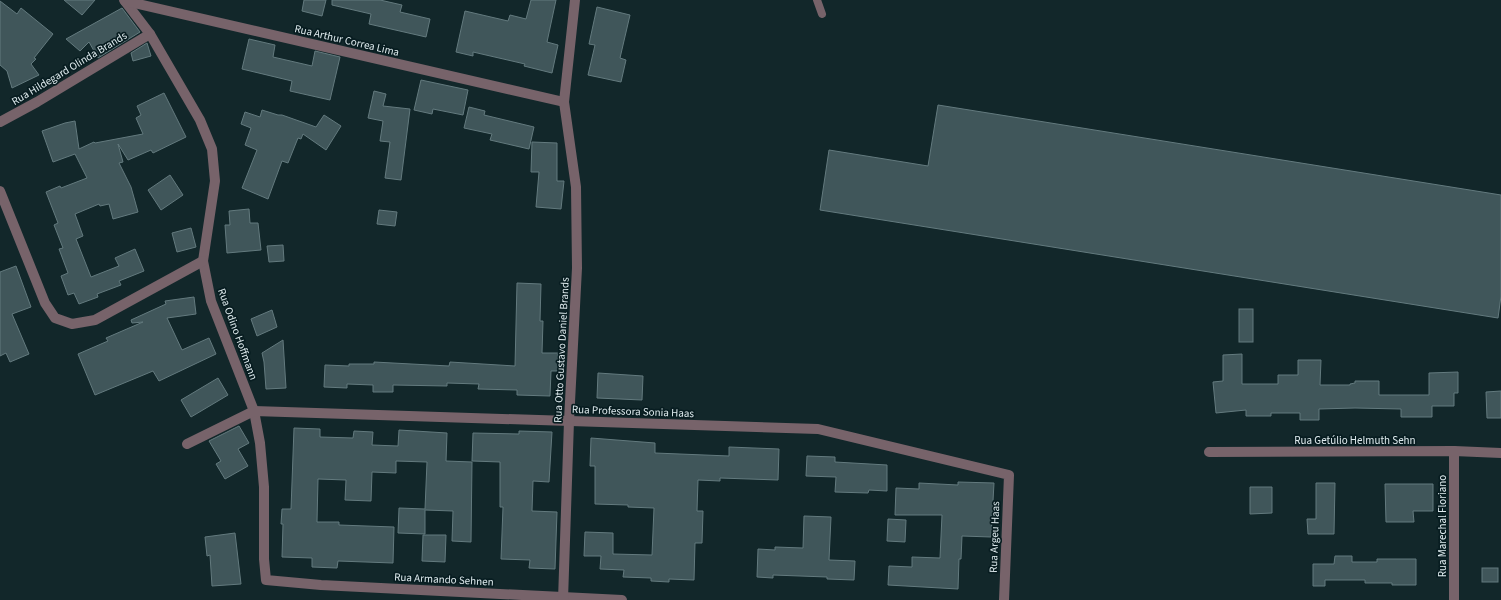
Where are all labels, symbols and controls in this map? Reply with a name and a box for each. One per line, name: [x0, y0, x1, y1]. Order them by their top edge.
street label: Rua Arthur Correa Lima: [293, 21, 401, 60]
street label: Rua Hildegard Olinda Brands: [9, 28, 130, 109]
street label: Rua Otto Gustavo Daniel Brands: [550, 276, 573, 423]
street label: Rua Odino Hoffmann: [214, 286, 261, 382]
street label: Rua Professora Sonia Haas: [572, 402, 695, 421]
street label: Rua Getúlio Helmuth Sehn: [1294, 433, 1416, 448]
street label: Rua Marechal Floriano: [1435, 475, 1450, 577]
street label: Rua Argeu Haas: [986, 501, 1003, 573]
street label: Rua Armando Sehnen: [394, 569, 494, 590]

